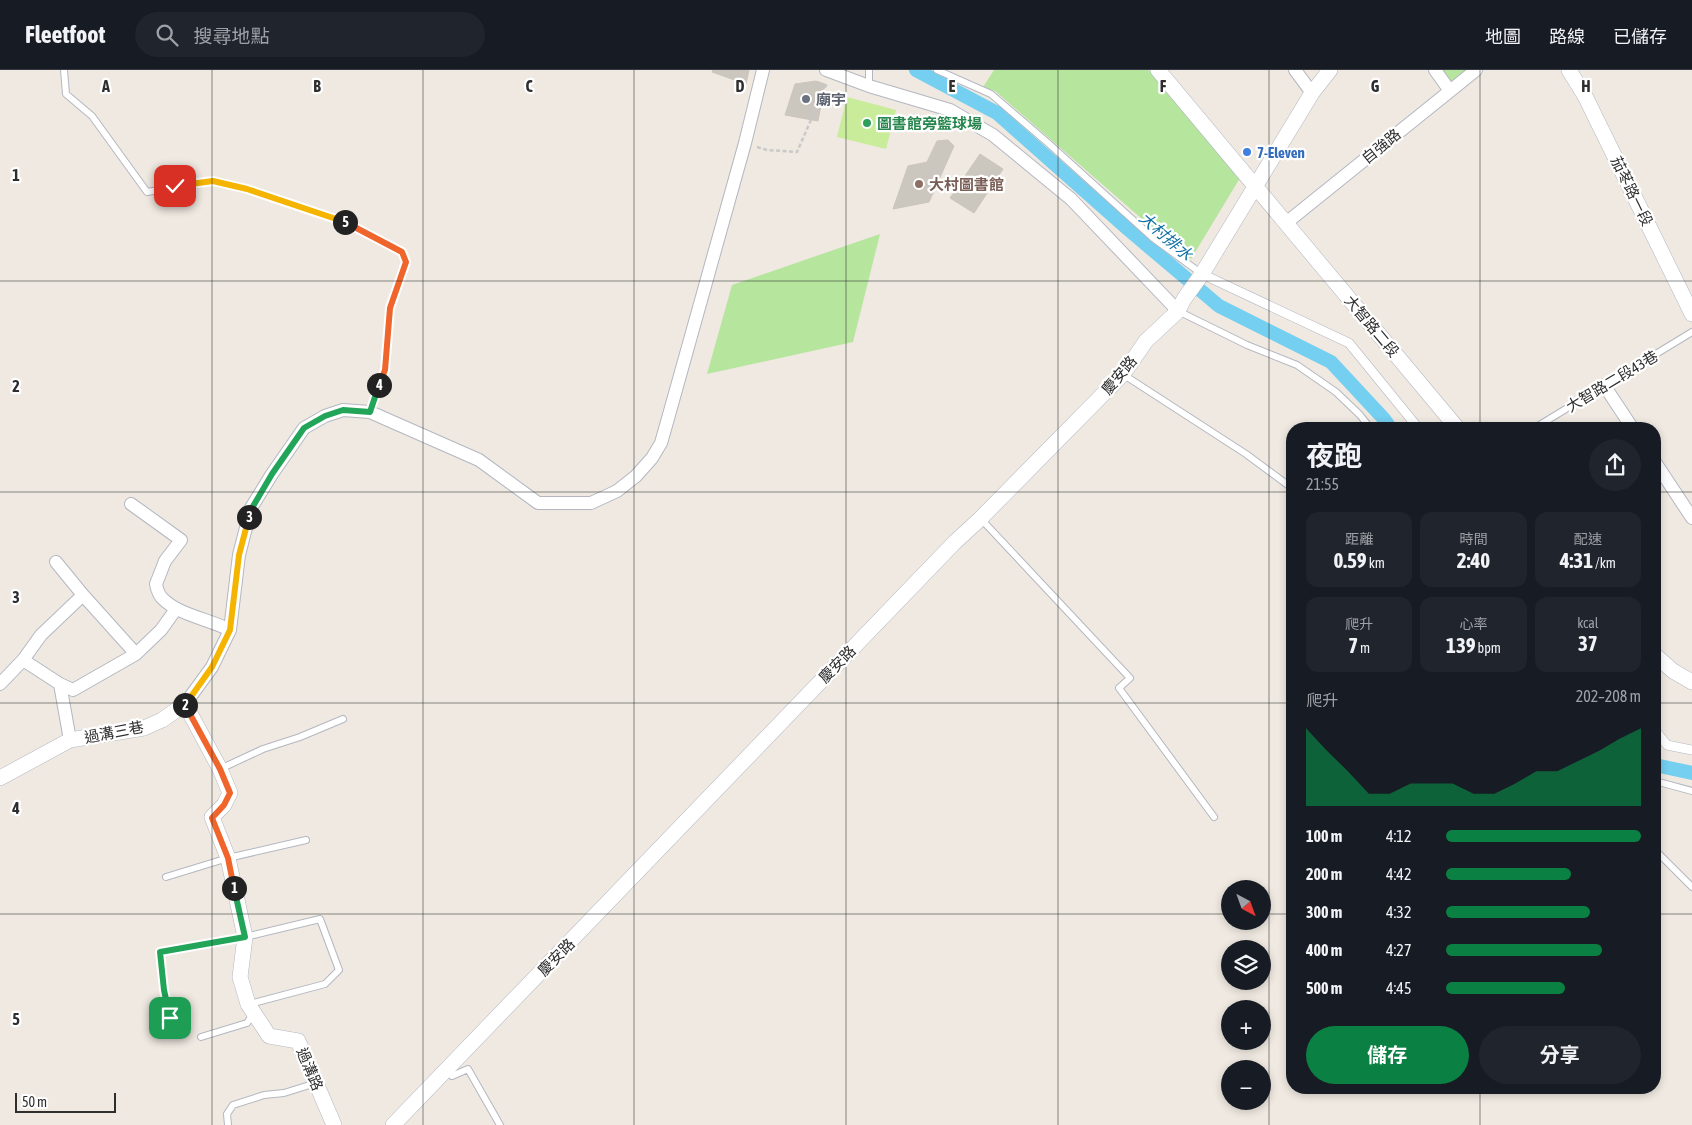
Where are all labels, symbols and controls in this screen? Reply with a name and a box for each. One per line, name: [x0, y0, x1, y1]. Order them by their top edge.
search box: [135, 12, 485, 57]
text: Fleetfoot: [25, 21, 105, 48]
icon: search: [153, 21, 181, 49]
text: 搜尋地點: [193, 25, 270, 47]
text: 地圖: [1485, 26, 1521, 47]
text: 路線: [1549, 26, 1585, 47]
text: 已儲存: [1613, 26, 1667, 47]
text: A: [101, 77, 110, 95]
text: B: [313, 77, 321, 95]
text: C: [525, 77, 533, 95]
text: D: [736, 77, 745, 95]
text: E: [949, 77, 956, 95]
text: F: [1160, 77, 1167, 95]
text: G: [1371, 77, 1380, 95]
text: H: [1581, 77, 1591, 95]
place label: 廟宇: [816, 91, 846, 108]
marker: 廟宇: [800, 93, 812, 105]
place label: 圖書館旁籃球場: [877, 115, 982, 132]
marker: 圖書館旁籃球場: [861, 117, 873, 129]
street label: 自強路: [1358, 125, 1404, 167]
place label: 7-Eleven: [1257, 144, 1305, 161]
marker: 7-Eleven: [1241, 146, 1253, 158]
street label: 茄苳路一段: [1608, 154, 1656, 228]
pin: [154, 165, 196, 207]
text: 1: [12, 166, 20, 184]
icon: check: [161, 172, 189, 200]
place label: 大村圖書館: [929, 176, 1004, 193]
marker: 大村圖書館: [913, 178, 925, 190]
water label: 大村排水: [1136, 208, 1197, 264]
pin: 5: [332, 210, 358, 234]
text: 5: [342, 214, 349, 230]
street label: 大智路二段: [1341, 292, 1403, 360]
street label: 大智路二段43巷: [1563, 347, 1661, 415]
street label: 慶安路: [1098, 352, 1140, 398]
pin: 4: [366, 372, 392, 398]
text: 2: [12, 377, 20, 395]
text: 4: [376, 377, 383, 393]
button: share: [1589, 439, 1641, 491]
text: 夜跑: [1306, 440, 1362, 472]
text: 21:55: [1306, 475, 1339, 493]
pin: 3: [236, 504, 262, 530]
text: 3: [246, 509, 253, 525]
text: 距離: [1345, 531, 1373, 547]
text: 時間: [1459, 531, 1487, 547]
text: 配速: [1574, 531, 1602, 547]
text: 0.59: [1333, 548, 1367, 572]
text: 2:40: [1457, 548, 1490, 572]
text: 4:31: [1560, 548, 1593, 572]
text: km: [1367, 555, 1385, 571]
text: /km: [1593, 555, 1616, 571]
text: 3: [12, 588, 20, 606]
text: kcal: [1577, 615, 1598, 631]
text: 爬升: [1345, 616, 1373, 632]
text: 心率: [1459, 616, 1487, 632]
text: 37: [1578, 631, 1598, 655]
text: 7: [1348, 633, 1358, 657]
text: 139: [1446, 633, 1476, 657]
text: m: [1358, 640, 1370, 656]
text: bpm: [1476, 640, 1501, 656]
street label: 慶安路: [815, 642, 859, 686]
text: 202–208 m: [1576, 687, 1641, 705]
text: 爬升: [1306, 691, 1338, 709]
pin: 2: [172, 692, 198, 718]
text: 2: [182, 697, 189, 713]
street label: 過溝三巷: [83, 718, 145, 746]
text: 4: [11, 799, 20, 817]
text: 100 m: [1306, 827, 1342, 845]
text: 4:12: [1386, 827, 1411, 845]
text: 200 m: [1306, 865, 1342, 883]
text: 4:42: [1386, 865, 1411, 883]
pin: 1: [222, 876, 246, 900]
text: 1: [231, 880, 238, 896]
north arrow: [1221, 880, 1271, 930]
map controls: [1221, 880, 1271, 1110]
text: 300 m: [1306, 903, 1342, 921]
text: 4:32: [1386, 903, 1411, 921]
street label: 慶安路: [534, 935, 578, 979]
button: layers: [1221, 940, 1271, 990]
text: 400 m: [1306, 941, 1342, 959]
text: 4:27: [1386, 941, 1411, 959]
text: 500 m: [1306, 979, 1342, 997]
text: 4:45: [1386, 979, 1411, 997]
pin: [149, 997, 191, 1039]
button: +: [1221, 1000, 1271, 1050]
icon: arrive: [156, 1004, 184, 1032]
text: 5: [12, 1010, 20, 1028]
button: 儲存: [1306, 1026, 1469, 1084]
button: 分享: [1479, 1026, 1641, 1084]
street label: 過溝路: [293, 1045, 327, 1093]
button: −: [1221, 1060, 1271, 1110]
scale bar: [15, 1090, 116, 1113]
text: 50 m: [22, 1094, 47, 1110]

